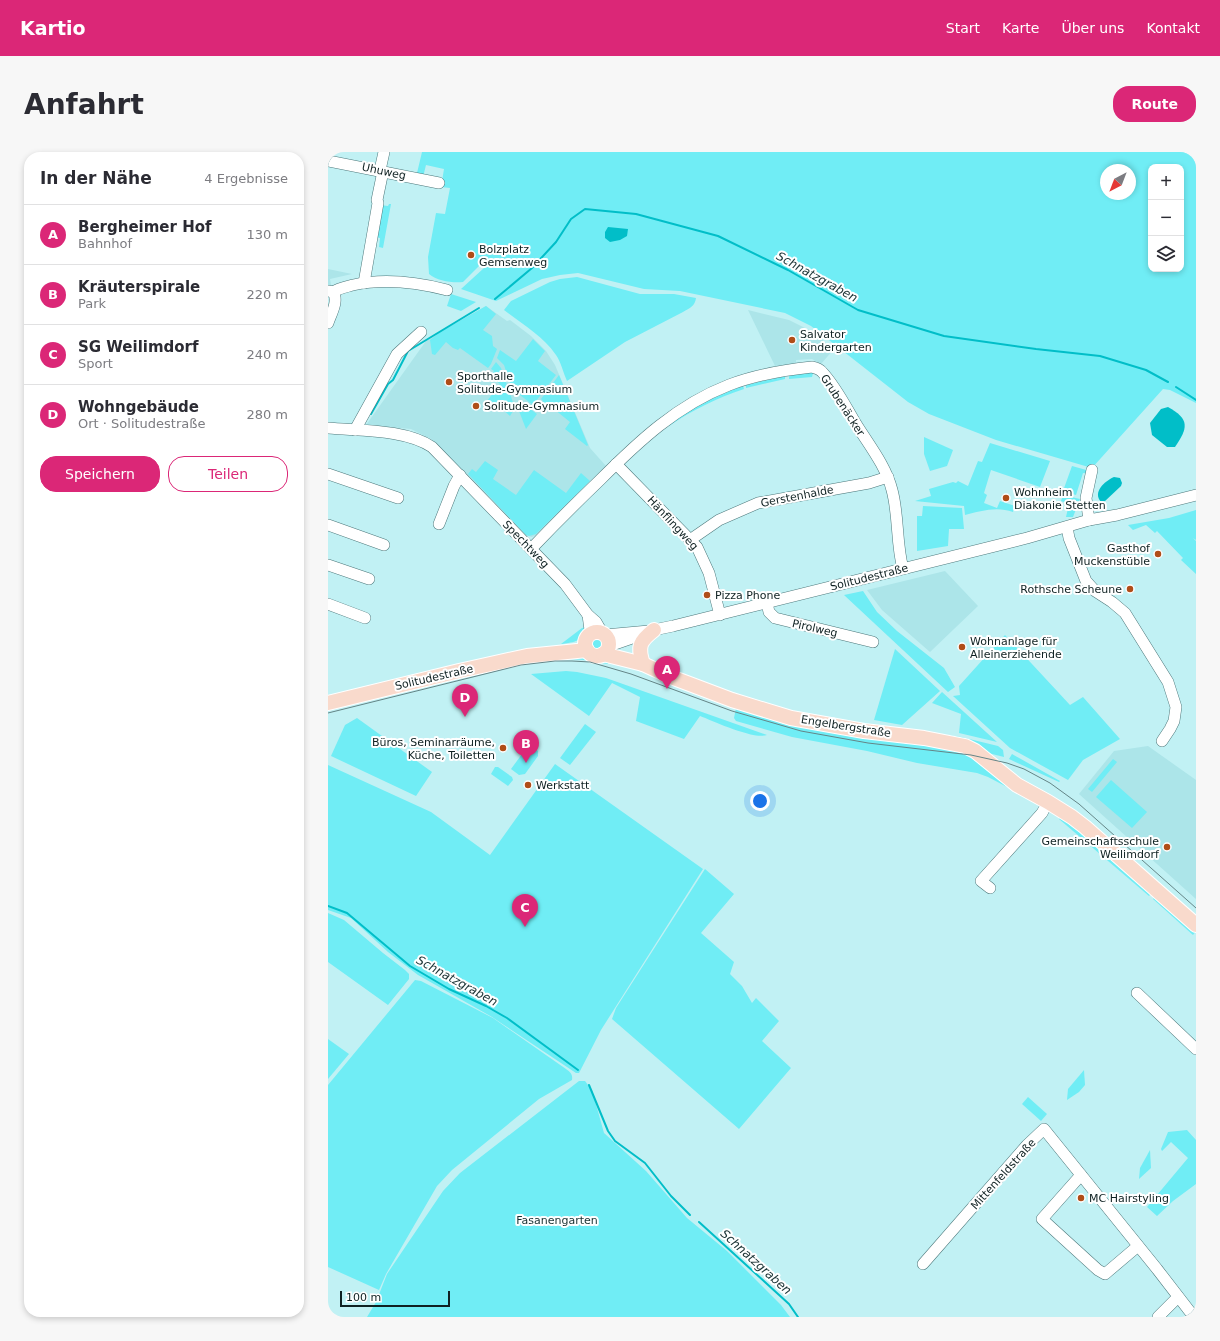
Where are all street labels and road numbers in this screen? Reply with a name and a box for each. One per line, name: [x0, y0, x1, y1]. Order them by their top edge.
street label: Uhuweg: [361, 160, 407, 182]
street label: Grubenäcker: [818, 372, 868, 439]
street label: Gerstenhalde: [759, 483, 835, 510]
street label: Hänflingweg: [644, 494, 701, 553]
street label: Spechtweg: [500, 518, 551, 571]
street label: Solitudestraße: [829, 561, 910, 593]
street label: Pirolweg: [791, 617, 839, 640]
street label: Solitudestraße: [394, 662, 475, 693]
street label: Engelbergstraße: [800, 713, 892, 740]
street label: Mittenfeldstraße: [968, 1136, 1039, 1212]

